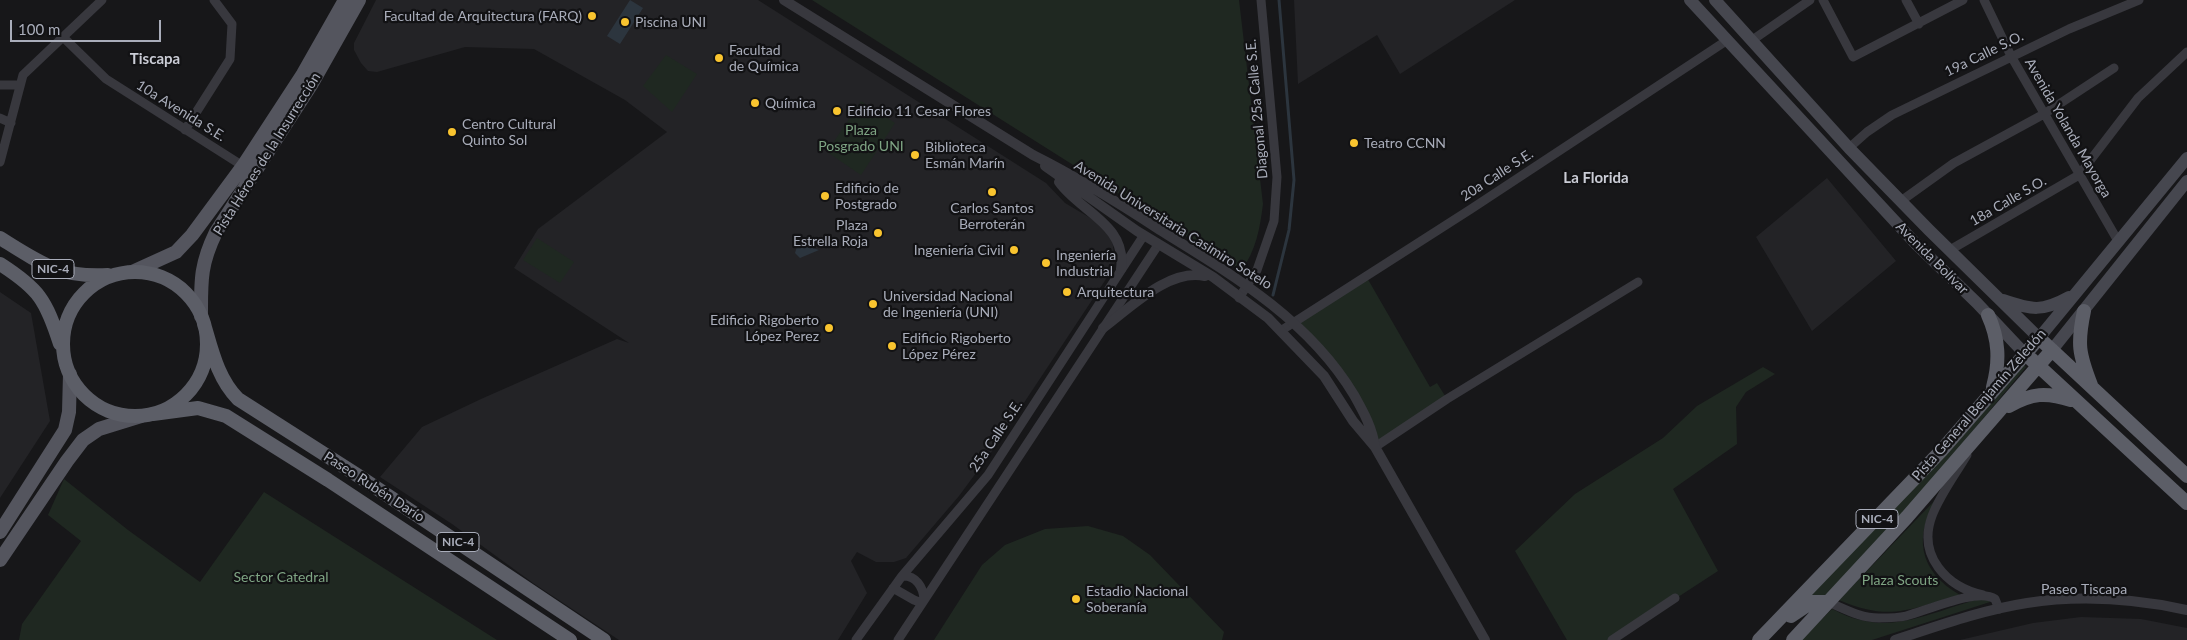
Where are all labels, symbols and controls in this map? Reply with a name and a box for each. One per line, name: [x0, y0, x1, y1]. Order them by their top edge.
place label: Facultad de Arquitectura (FARQ): [384, 8, 582, 24]
scale bar: [12, 10, 164, 42]
marker: Facultad de Arquitectura (FARQ): [586, 10, 598, 22]
place label: Piscina UNI: [635, 14, 706, 30]
marker: Piscina UNI: [619, 16, 631, 28]
text: 100 m: [18, 20, 60, 38]
street label: 19a Calle S.O.: [1942, 28, 2026, 80]
street label: Diagonal 25a Calle S.E.: [1243, 38, 1271, 180]
place label: Facultad de Química: [729, 42, 799, 74]
district label: Tiscapa: [130, 50, 180, 68]
marker: Facultad de Química: [713, 52, 725, 64]
street label: Avenida Yolanda Mayorga: [2021, 55, 2115, 201]
street label: Pista Héroes de la Insurrección: [210, 69, 324, 239]
street label: 10a Avenida S.E.: [133, 77, 229, 145]
place label: Química: [765, 95, 816, 111]
marker: Química: [749, 97, 761, 109]
place label: Edificio 11 Cesar Flores: [847, 103, 991, 119]
marker: Edificio 11 Cesar Flores: [831, 105, 843, 117]
place label: Centro Cultural Quinto Sol: [462, 116, 556, 148]
park label: Plaza Posgrado UNI: [818, 122, 904, 154]
marker: Centro Cultural Quinto Sol: [446, 126, 458, 138]
place label: Teatro CCNN: [1364, 135, 1446, 151]
marker: Teatro CCNN: [1348, 137, 1360, 149]
place label: Biblioteca Esmán Marín: [925, 139, 1005, 172]
street label: 20a Calle S.E.: [1458, 145, 1536, 205]
marker: Biblioteca Esmán Marín: [909, 149, 921, 161]
street label: Avenida Universitaria Casimiro Sotelo: [1071, 157, 1275, 293]
district label: La Florida: [1563, 169, 1629, 187]
street label: 18a Calle S.O.: [1967, 172, 2049, 230]
place label: Edificio de Postgrado: [835, 180, 899, 212]
marker: Carlos Santos Berroterán: [986, 186, 998, 198]
marker: Edificio de Postgrado: [819, 190, 831, 202]
place label: Carlos Santos Berroterán: [950, 200, 1034, 232]
place label: Plaza Estrella Roja: [793, 217, 868, 250]
street label: Avenida Bolívar: [1892, 218, 1972, 298]
marker: Plaza Estrella Roja: [872, 227, 884, 239]
place label: Ingeniería Civil: [914, 242, 1004, 258]
marker: Ingeniería Civil: [1008, 244, 1020, 256]
place label: Ingeniería Industrial: [1056, 247, 1116, 280]
marker: Ingeniería Industrial: [1040, 257, 1052, 269]
road number: NIC-4: [32, 260, 74, 278]
place label: Arquitectura: [1077, 284, 1154, 300]
marker: Arquitectura: [1061, 286, 1073, 298]
place label: Universidad Nacional de Ingeniería (UNI): [883, 288, 1013, 321]
marker: Universidad Nacional de Ingeniería (UNI): [867, 298, 879, 310]
place label: Edificio Rigoberto López Perez: [710, 312, 819, 344]
marker: Edificio Rigoberto López Perez: [823, 322, 835, 334]
street label: Pista General Benjamín Zeledón: [1909, 326, 2049, 484]
place label: Edificio Rigoberto López Pérez: [902, 330, 1011, 362]
marker: Edificio Rigoberto López Pérez: [886, 340, 898, 352]
street label: 25a Calle S.E.: [966, 397, 1026, 475]
street label: Paseo Rubén Darío: [320, 448, 428, 526]
road number: NIC-4: [1856, 509, 1898, 528]
road number: NIC-4: [437, 532, 479, 552]
park label: Sector Catedral: [234, 569, 328, 585]
park label: Plaza Scouts: [1862, 572, 1938, 588]
street label: Paseo Tiscapa: [2041, 581, 2127, 597]
place label: Estadio Nacional Soberanía: [1086, 583, 1188, 616]
marker: Estadio Nacional Soberanía: [1070, 593, 1082, 605]

